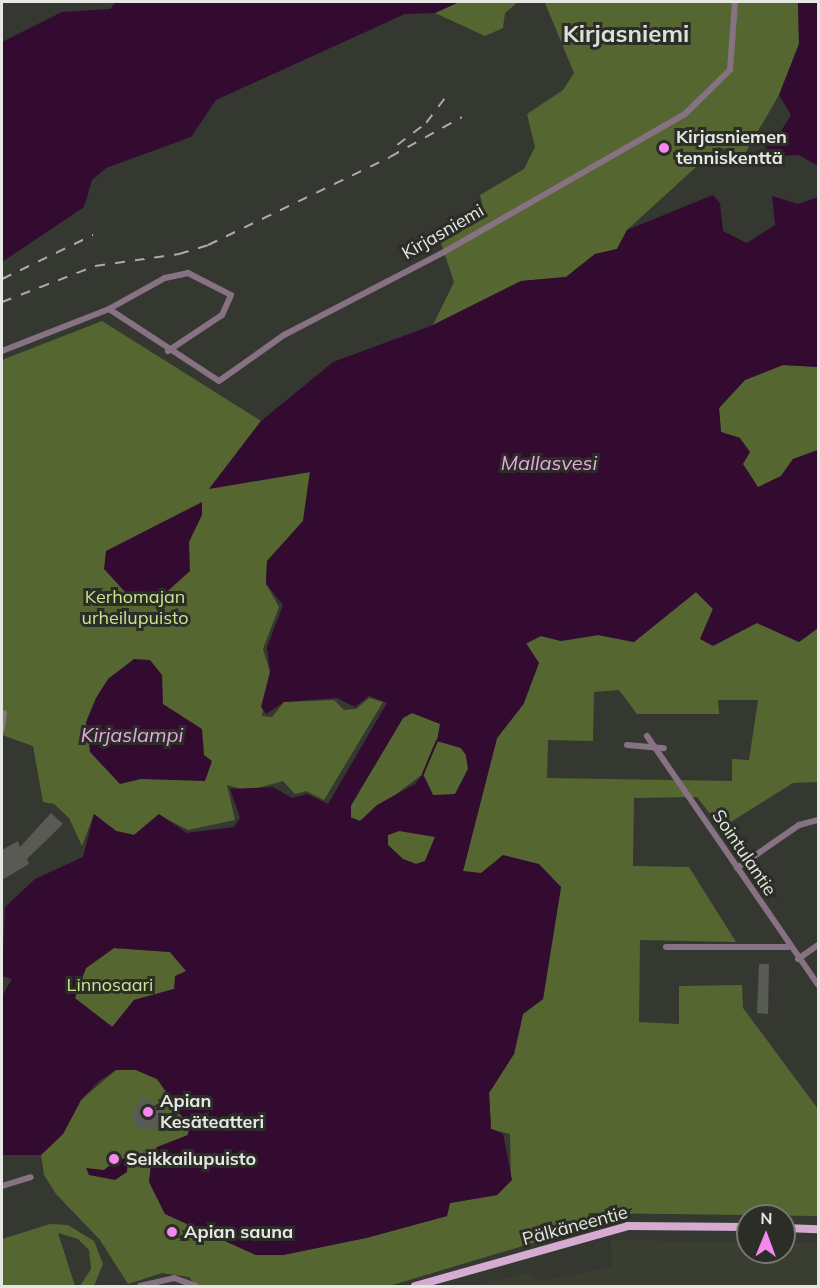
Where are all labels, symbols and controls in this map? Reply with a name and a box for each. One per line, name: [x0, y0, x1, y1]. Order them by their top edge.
district label: Kirjasniemi: [563, 20, 689, 48]
place label: Kirjasniemen tenniskenttä: [676, 127, 787, 170]
marker: Kirjasniemen tenniskenttä: [657, 141, 671, 155]
street label: Kirjasniemi: [398, 200, 488, 264]
water label: Mallasvesi: [501, 450, 597, 474]
park label: Kerhomajan urheilupuisto: [81, 587, 189, 630]
water label: Kirjaslampi: [81, 722, 183, 746]
street label: Sointulantie: [707, 806, 781, 900]
park label: Linnosaari: [67, 974, 153, 996]
place label: Apian Kesäteatteri: [160, 1091, 264, 1134]
marker: Apian Kesäteatteri: [141, 1105, 155, 1119]
place label: Seikkailupuisto: [126, 1148, 256, 1170]
marker: Seikkailupuisto: [107, 1152, 121, 1166]
street label: Pälkäneentie: [520, 1202, 630, 1250]
north arrow: [736, 1204, 796, 1264]
text: N: [760, 1208, 772, 1228]
place label: Apian sauna: [184, 1221, 293, 1243]
marker: Apian sauna: [165, 1225, 179, 1239]

